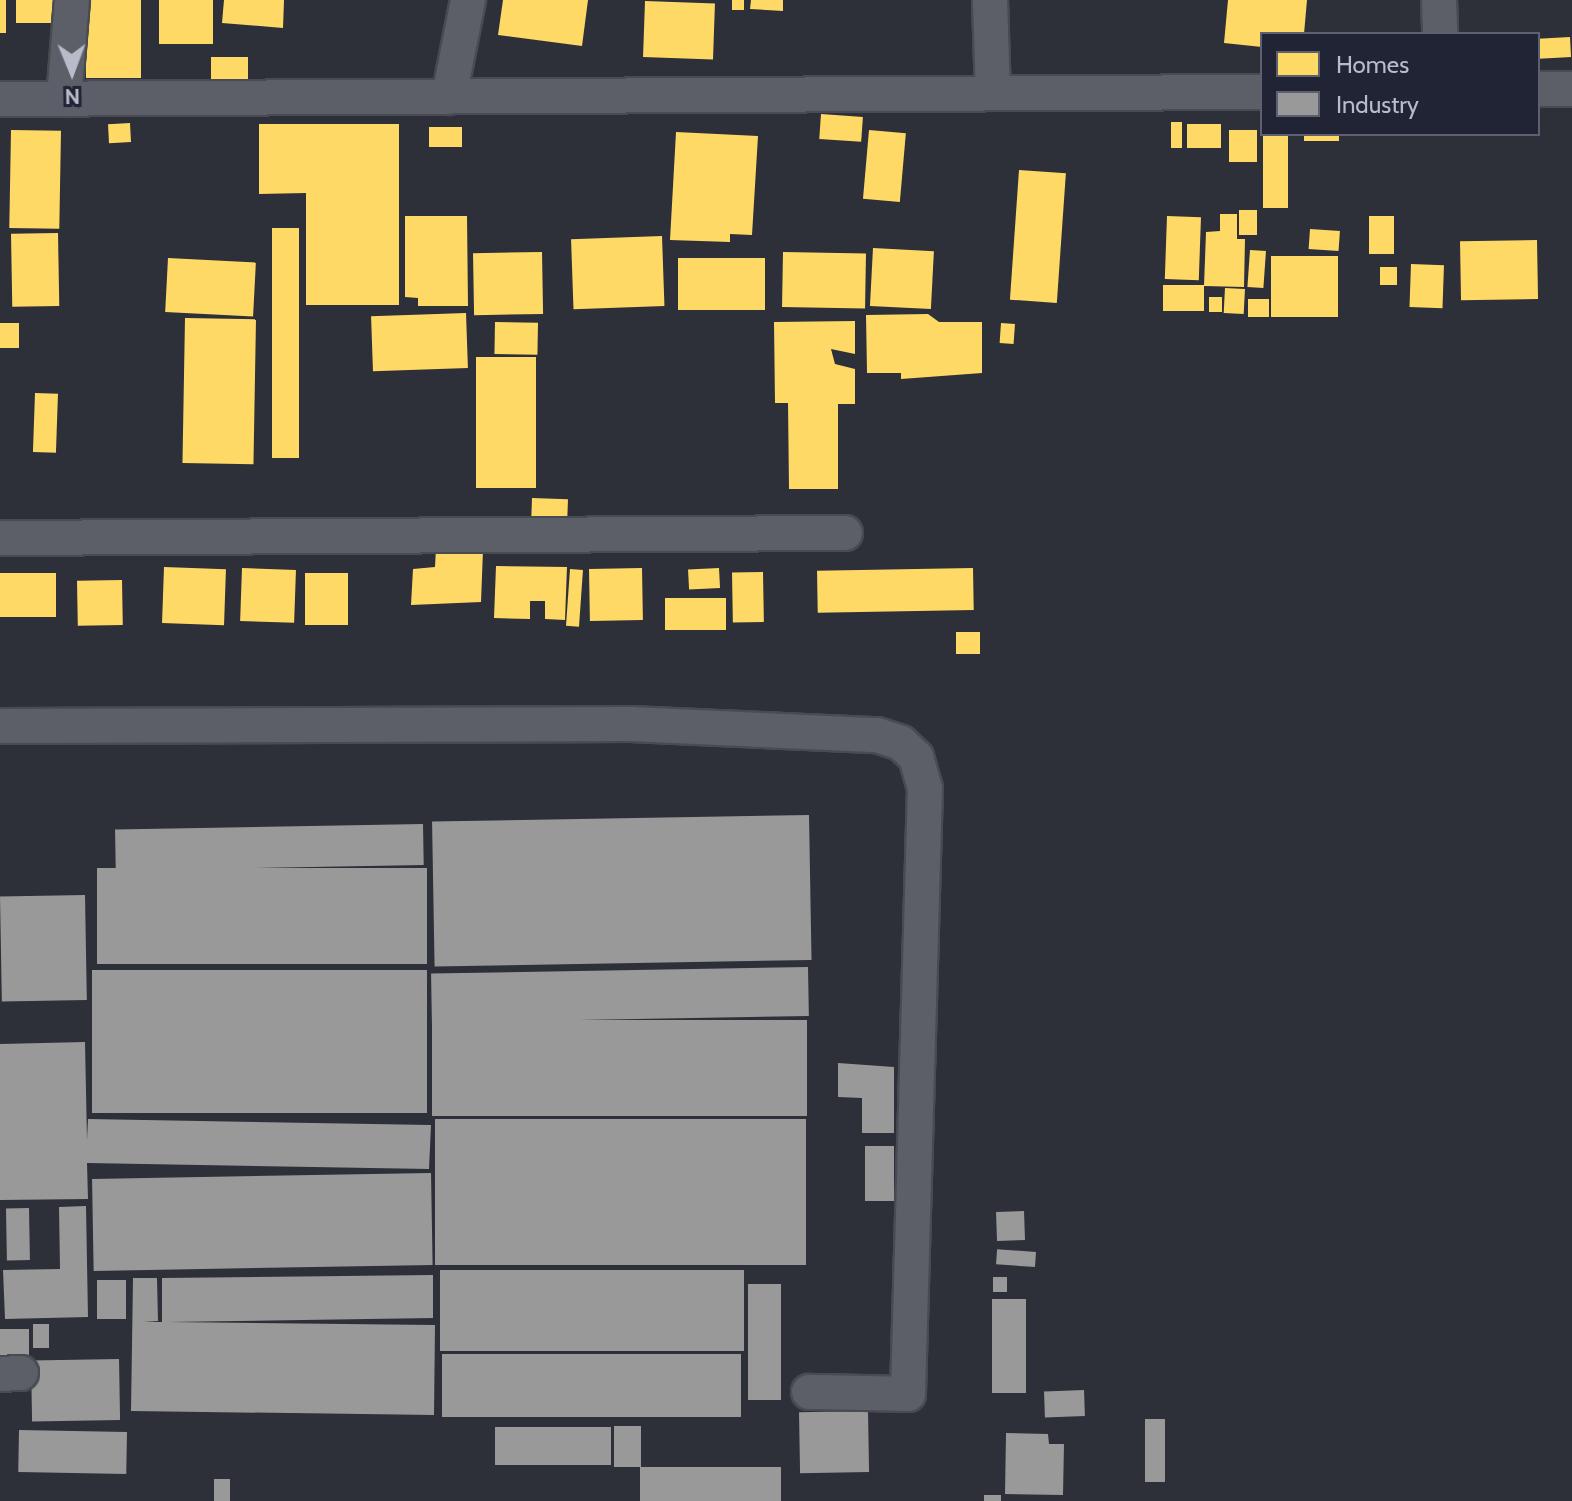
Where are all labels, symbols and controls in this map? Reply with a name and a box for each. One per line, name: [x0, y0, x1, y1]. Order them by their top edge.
north arrow: [32, 32, 112, 112]
legend: [1260, 32, 1540, 136]
text: Homes: [1336, 50, 1409, 79]
text: N: [64, 83, 80, 110]
text: Industry: [1336, 90, 1419, 119]

